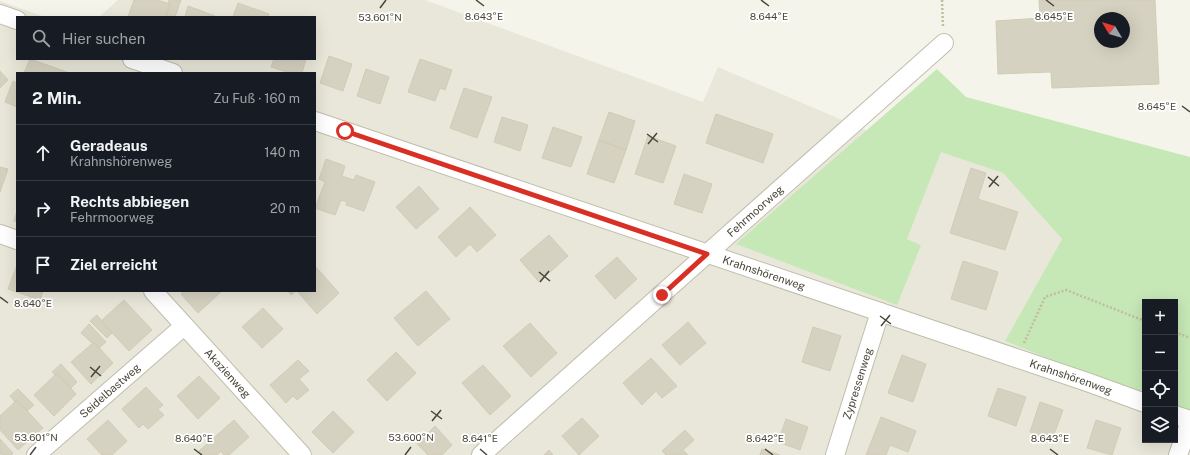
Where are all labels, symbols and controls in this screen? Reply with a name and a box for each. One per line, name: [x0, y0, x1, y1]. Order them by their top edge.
text: 8.643°E: [465, 10, 503, 22]
text: 8.644°E: [750, 10, 788, 22]
text: 8.645°E: [1035, 10, 1073, 22]
text: 53.601°N: [358, 11, 402, 23]
north arrow: [1094, 12, 1130, 48]
search box: [16, 16, 316, 60]
icon: search: [30, 27, 52, 49]
text: Hier suchen: [62, 30, 145, 47]
text: 2 Min.: [32, 88, 81, 108]
text: Zu Fuß · 160 m: [213, 91, 300, 106]
text: 8.645°E: [1138, 100, 1176, 112]
route start: [336, 122, 354, 140]
text: Geradeaus: [70, 137, 148, 154]
icon: ahead: [32, 142, 54, 164]
text: 140 m: [264, 145, 300, 160]
text: Krahnshörenweg: [70, 154, 172, 169]
street label: Fehrmoorweg: [725, 183, 786, 239]
text: Rechts abbiegen: [70, 193, 189, 210]
icon: right: [32, 198, 54, 220]
text: 20 m: [270, 201, 300, 216]
text: Fehrmoorweg: [70, 210, 154, 225]
street label: Krahnshörenweg: [721, 253, 807, 292]
icon: arrive: [32, 254, 54, 276]
text: Ziel erreicht: [70, 256, 157, 273]
route end: [653, 286, 671, 304]
text: 8.640°E: [14, 297, 52, 309]
map controls: [1142, 299, 1178, 443]
button: +: [1142, 299, 1178, 335]
button: −: [1142, 335, 1178, 371]
street label: Akazienweg: [202, 346, 253, 400]
street label: Zypressenweg: [841, 346, 875, 421]
street label: Krahnshörenweg: [1028, 357, 1114, 397]
street label: Seidelbastweg: [77, 361, 143, 420]
button: locate: [1142, 371, 1178, 407]
button: layers: [1142, 407, 1178, 443]
text: 53.601°N: [14, 431, 58, 443]
text: 53.600°N: [388, 431, 434, 443]
text: 8.640°E: [175, 432, 213, 444]
text: 8.641°E: [462, 432, 498, 444]
text: 8.642°E: [746, 432, 784, 444]
text: 8.643°E: [1031, 432, 1069, 444]

